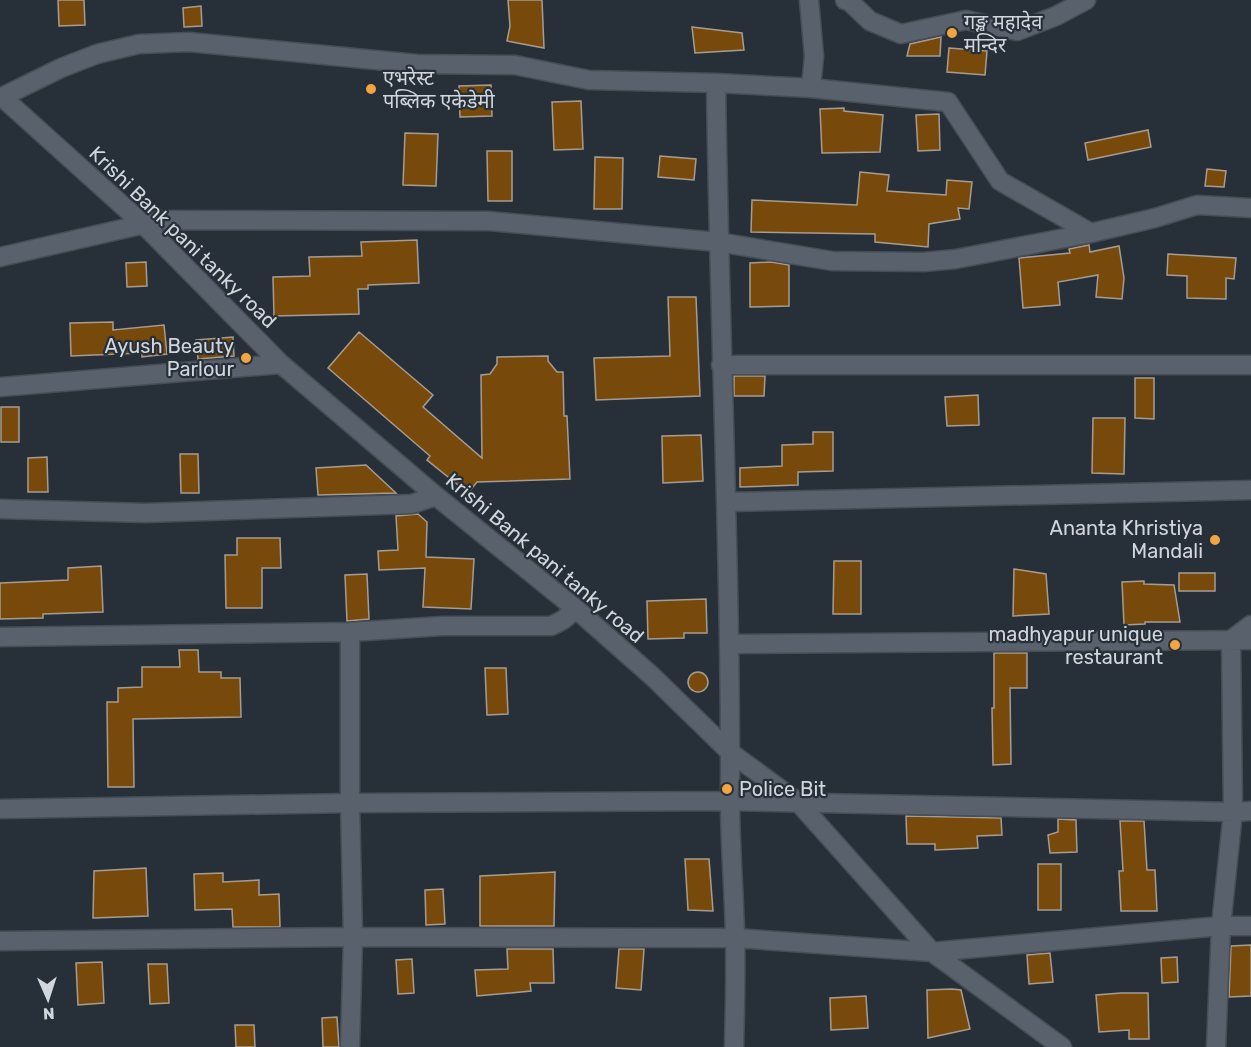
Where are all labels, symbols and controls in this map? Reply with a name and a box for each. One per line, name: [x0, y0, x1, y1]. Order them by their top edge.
place label: गङ्खु महादेव मन्दिर: [964, 10, 1043, 57]
marker: गङ्खु महादेव मन्दिर: [945, 26, 959, 40]
place label: एभरेस्ट पब्लिक एकेडेमी: [383, 66, 495, 113]
marker: एभरेस्ट पब्लिक एकेडेमी: [364, 82, 378, 96]
street label: Krishi Bank pani tanky road: [84, 141, 282, 333]
place label: Ayush Beauty Parlour: [104, 334, 234, 381]
marker: Ayush Beauty Parlour: [239, 351, 253, 365]
street label: Krishi Bank pani tanky road: [441, 468, 649, 648]
place label: Ananta Khristiya Mandali: [1050, 516, 1203, 563]
marker: Ananta Khristiya Mandali: [1208, 533, 1222, 547]
place label: madhyapur unique restaurant: [989, 622, 1163, 669]
marker: madhyapur unique restaurant: [1168, 638, 1182, 652]
place label: Police Bit: [739, 777, 826, 801]
marker: Police Bit: [720, 782, 734, 796]
north arrow: [18, 969, 78, 1029]
text: N: [43, 1004, 55, 1023]

